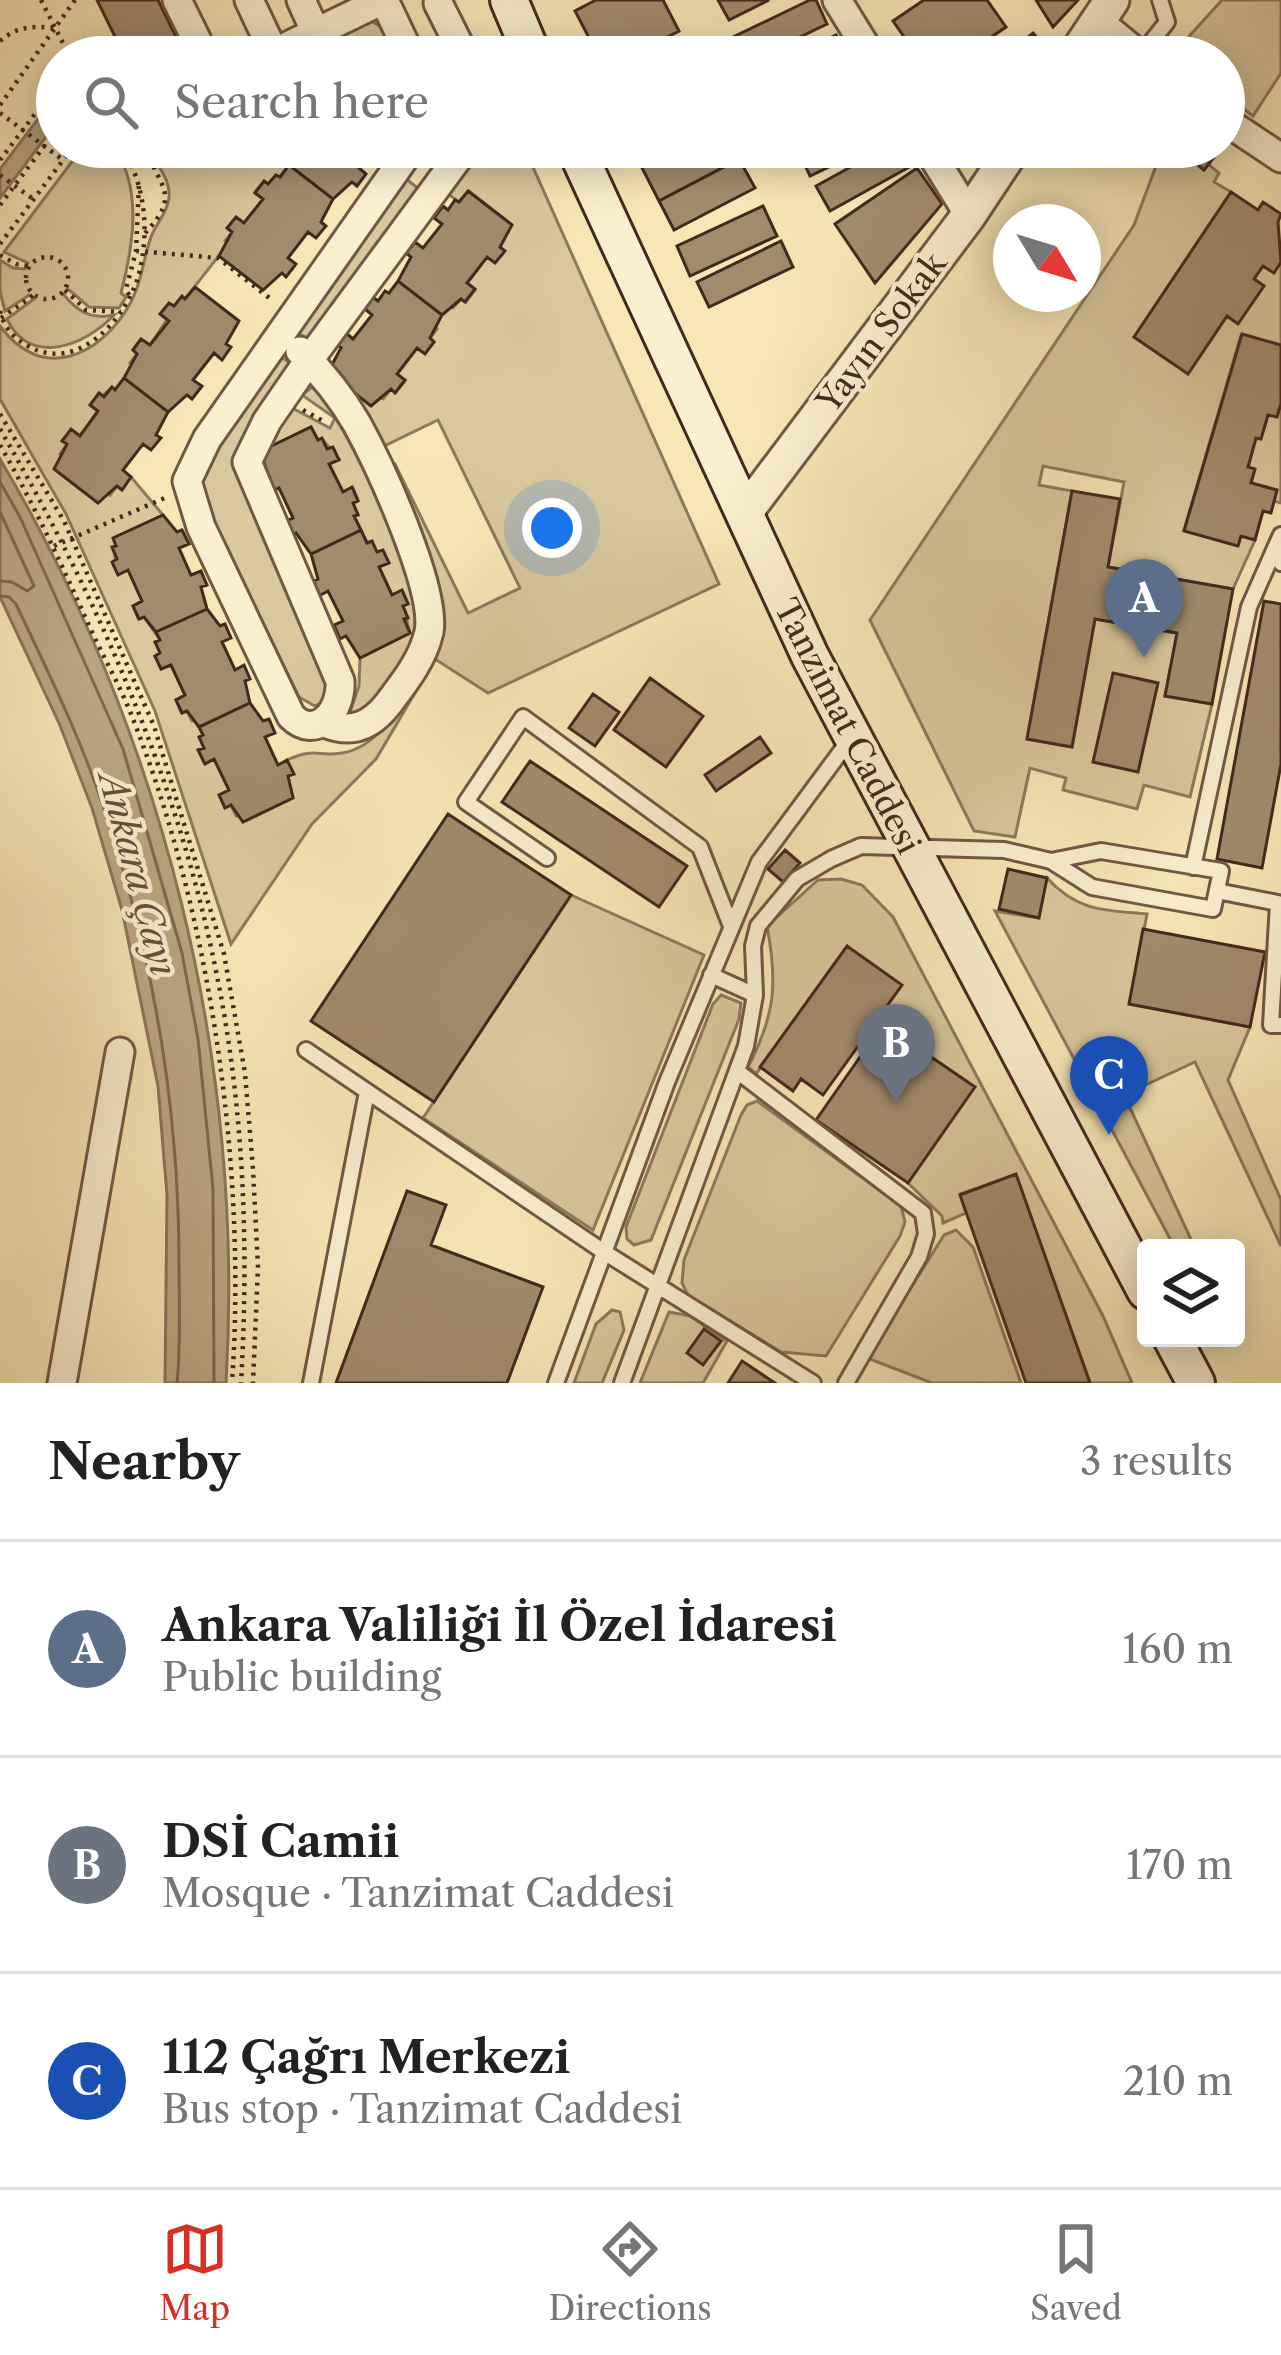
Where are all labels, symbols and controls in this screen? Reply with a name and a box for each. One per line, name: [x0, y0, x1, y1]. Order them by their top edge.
search box: [36, 36, 1245, 168]
icon: search: [78, 69, 144, 135]
text: Search here: [174, 74, 429, 130]
north arrow: [993, 204, 1101, 312]
street label: Yayın Sokak: [807, 243, 956, 421]
your location: [522, 498, 582, 558]
pin: A: [1105, 559, 1183, 658]
street label: Tanzimat Caddesi: [765, 592, 930, 861]
water label: Ankara Çayı: [88, 762, 186, 981]
pin: B: [857, 1004, 935, 1103]
pin: C: [1070, 1036, 1148, 1135]
map controls: [1137, 1239, 1245, 1347]
button: layers: [1137, 1239, 1245, 1347]
text: Nearby: [48, 1430, 240, 1492]
text: 3 results: [1080, 1437, 1233, 1485]
text: Ankara Valiliği İl Özel İdaresi: [162, 1597, 837, 1653]
text: A: [72, 1625, 102, 1673]
text: 160 m: [1122, 1625, 1233, 1673]
text: Public building: [162, 1653, 441, 1701]
text: DSİ Camii: [162, 1813, 399, 1869]
text: B: [73, 1841, 102, 1889]
text: 170 m: [1126, 1841, 1233, 1889]
text: Mosque · Tanzimat Caddesi: [162, 1869, 674, 1917]
text: 112 Çağrı Merkezi: [162, 2029, 570, 2085]
text: C: [71, 2057, 103, 2105]
text: 210 m: [1123, 2057, 1233, 2105]
text: Bus stop · Tanzimat Caddesi: [162, 2085, 682, 2133]
tab: Map: [159, 2216, 230, 2329]
tab: Directions: [549, 2216, 712, 2329]
tab: Saved: [1030, 2216, 1122, 2329]

